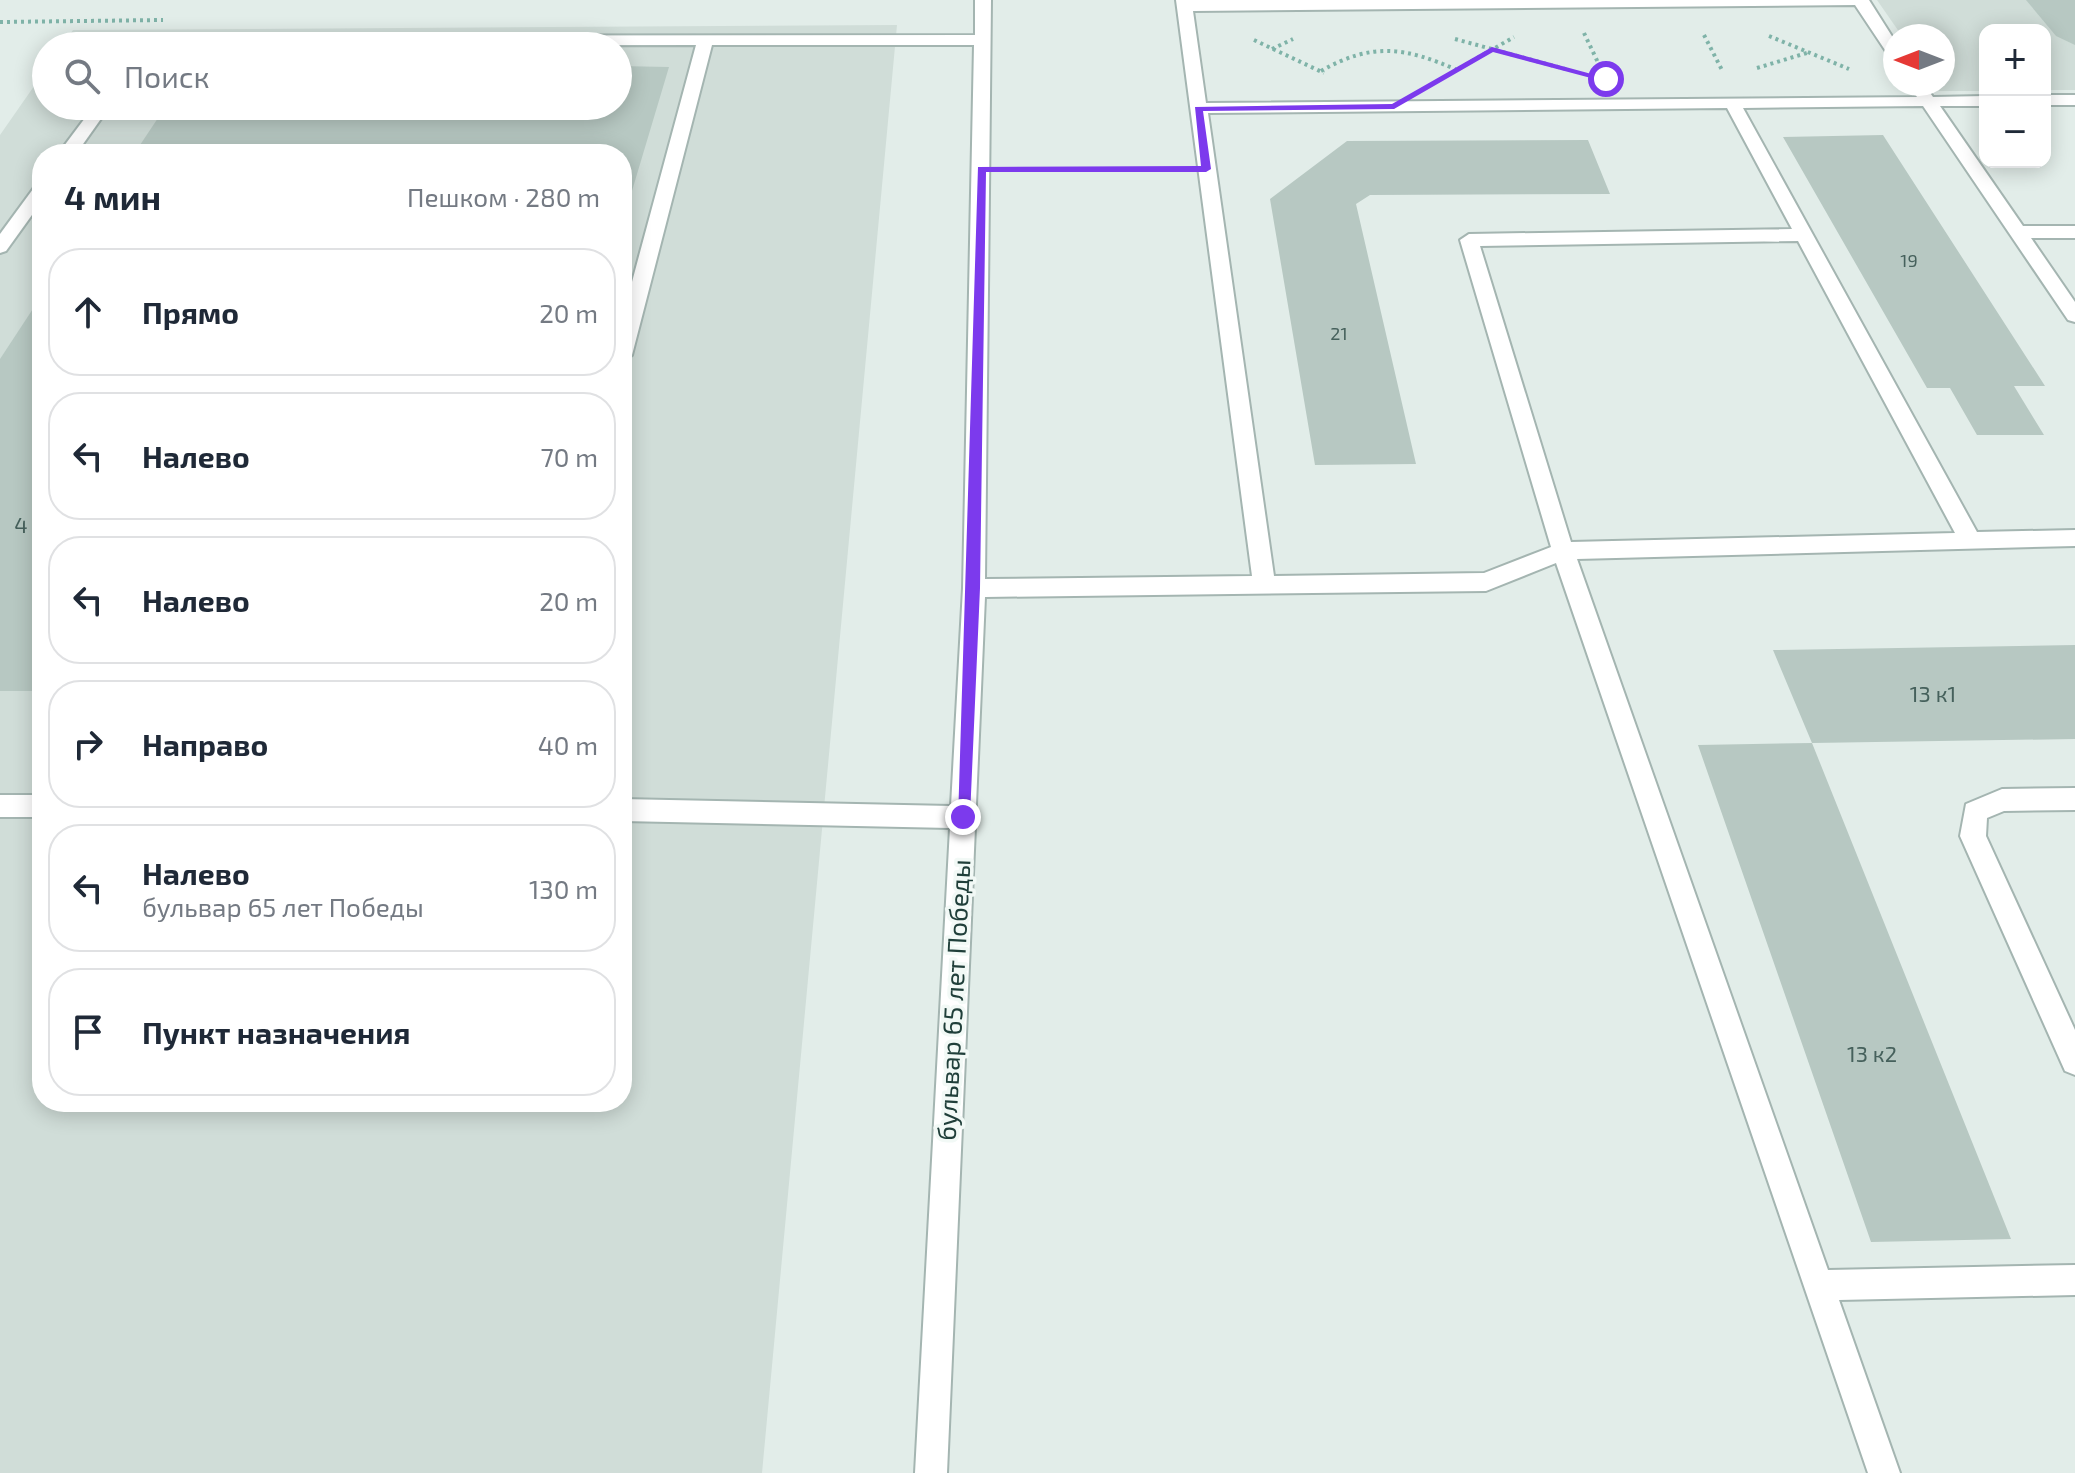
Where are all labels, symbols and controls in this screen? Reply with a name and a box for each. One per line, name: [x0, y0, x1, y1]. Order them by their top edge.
north arrow: [1883, 24, 1955, 96]
map controls: [1979, 24, 2051, 168]
button: +: [1979, 24, 2051, 96]
search box: [32, 32, 632, 120]
icon: search: [60, 54, 104, 98]
text: Поиск: [124, 58, 210, 94]
route start: [1588, 61, 1624, 97]
button: −: [1979, 96, 2051, 168]
text: 4 мин: [64, 176, 161, 217]
text: Пешком · 280 m: [407, 181, 600, 212]
house number: 19: [1900, 249, 1918, 271]
icon: ahead: [66, 290, 110, 334]
text: Прямо: [142, 294, 239, 330]
text: 20 m: [539, 297, 598, 328]
house number: 21: [1330, 322, 1348, 344]
icon: left: [66, 434, 110, 478]
text: Налево: [142, 438, 250, 474]
text: 70 m: [540, 441, 598, 472]
house number: 4: [14, 511, 28, 537]
icon: left: [66, 578, 110, 622]
text: Налево: [142, 582, 250, 618]
text: 20 m: [539, 585, 598, 616]
house number: 13 к1: [1910, 680, 1956, 706]
icon: right: [66, 722, 110, 766]
text: Направо: [142, 726, 268, 762]
text: 40 m: [538, 729, 598, 760]
route end: [945, 799, 981, 835]
text: Налево: [142, 855, 250, 891]
street label: бульвар 65 лет Победы: [930, 858, 976, 1141]
icon: left: [66, 866, 110, 910]
text: 130 m: [529, 873, 598, 904]
text: бульвар 65 лет Победы: [142, 891, 424, 922]
icon: arrive: [66, 1010, 110, 1054]
text: Пункт назначения: [142, 1014, 410, 1050]
house number: 13 к2: [1847, 1040, 1897, 1066]

